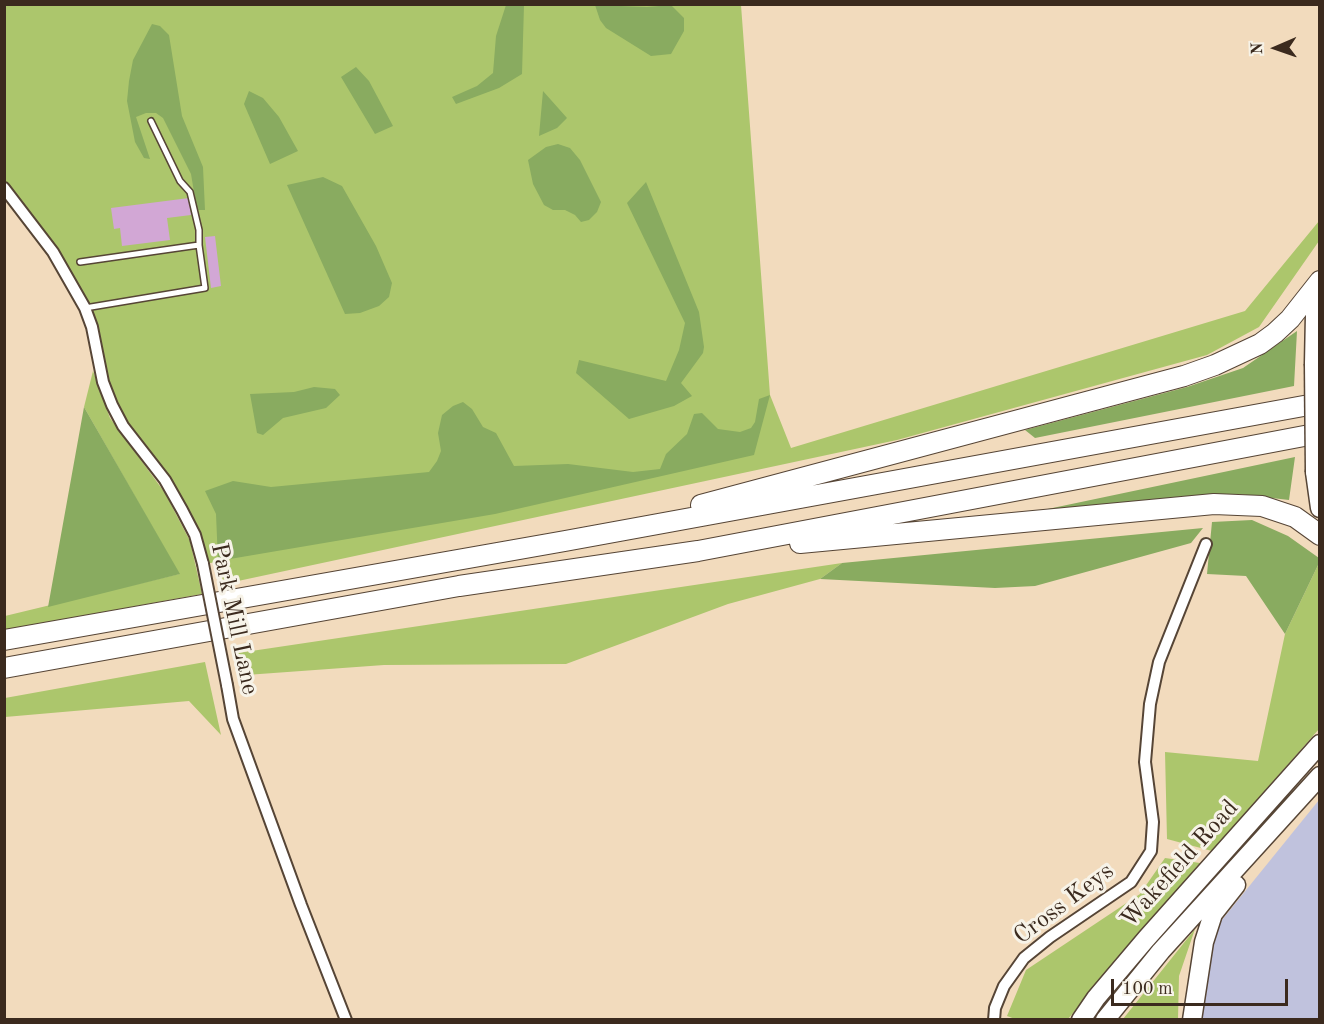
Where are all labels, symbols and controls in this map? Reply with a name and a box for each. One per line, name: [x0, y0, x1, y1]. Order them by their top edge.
north arrow: [1246, 18, 1306, 78]
text: N: [1250, 42, 1266, 55]
street label: Park Mill Lane: [204, 541, 264, 697]
street label: Wakefield Road: [1115, 794, 1245, 934]
street label: Cross Keys: [1008, 857, 1120, 951]
scale bar: [1114, 967, 1291, 1005]
text: 100 m: [1122, 980, 1173, 998]

